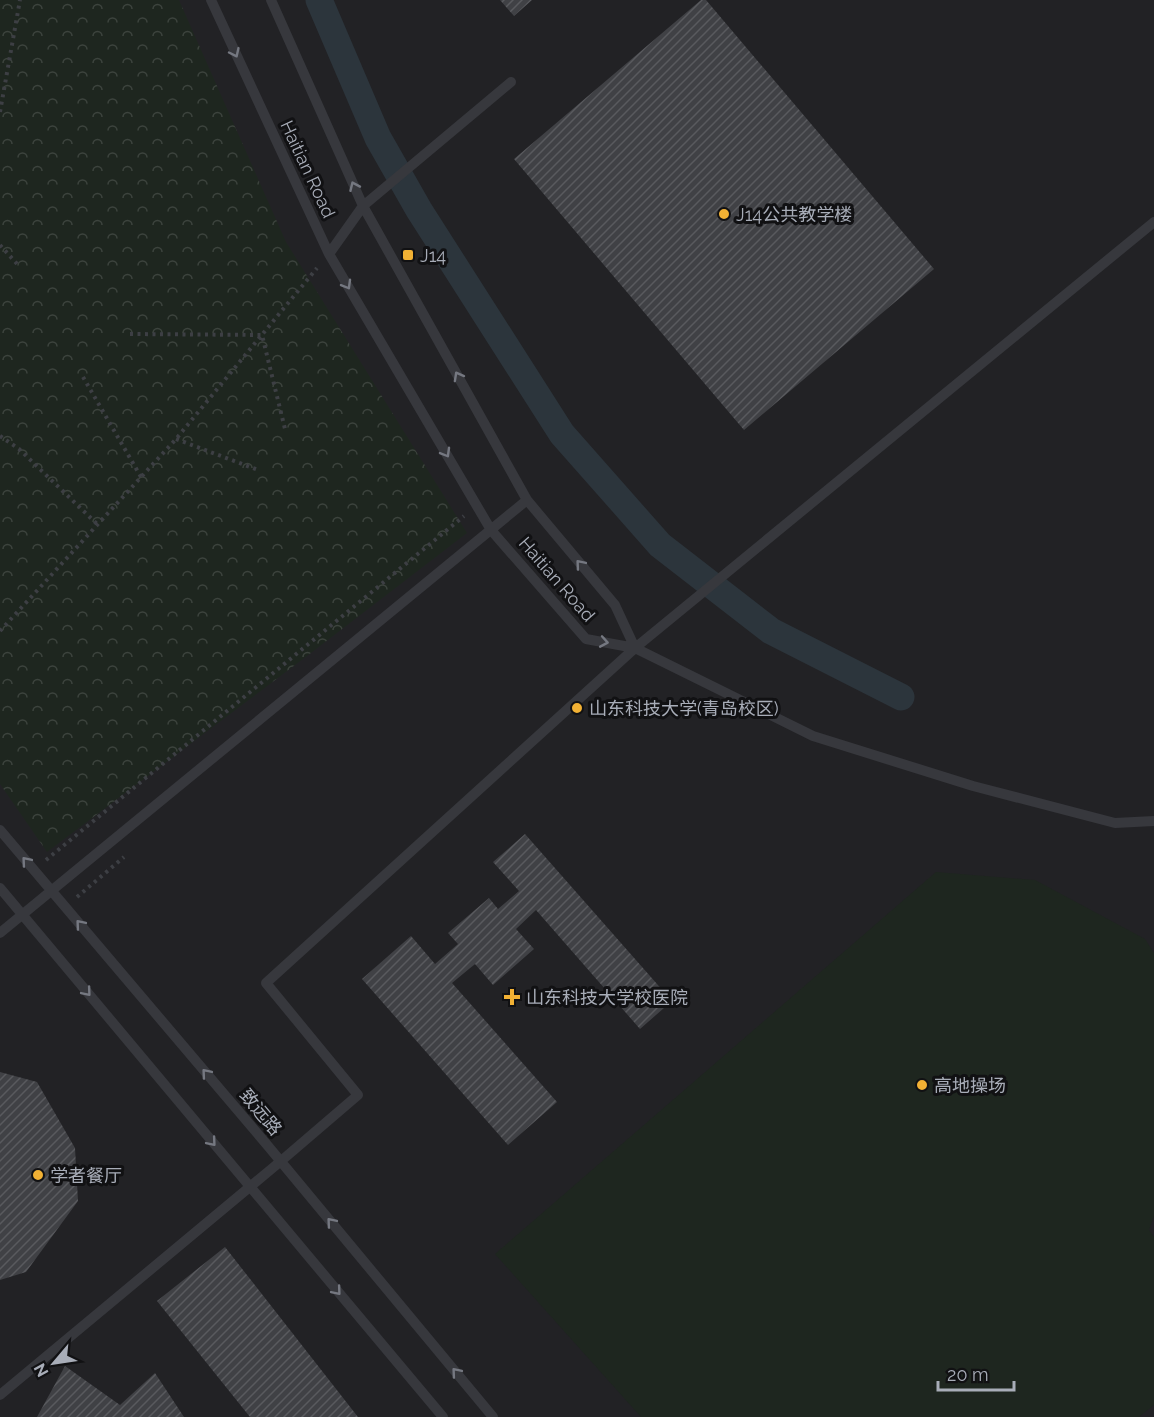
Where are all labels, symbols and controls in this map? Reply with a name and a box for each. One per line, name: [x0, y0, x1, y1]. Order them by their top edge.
one-way arrow: [228, 47, 240, 58]
street label: Haitian Road: [276, 117, 340, 221]
one-way arrow: [349, 181, 361, 192]
place label: J14公共教学楼: [736, 204, 852, 225]
marker: J14公共教学楼: [717, 207, 731, 221]
place label: J14: [420, 245, 446, 266]
marker: J14: [401, 248, 415, 262]
one-way arrow: [340, 279, 351, 289]
one-way arrow: [453, 371, 465, 382]
one-way arrow: [439, 447, 450, 457]
street label: Haitian Road: [515, 533, 599, 625]
one-way arrow: [577, 560, 588, 571]
one-way arrow: [599, 635, 609, 648]
place label: 山东科技大学(青岛校区): [589, 698, 779, 719]
marker: 山东科技大学(青岛校区): [570, 701, 584, 715]
one-way arrow: [22, 857, 33, 868]
one-way arrow: [76, 920, 87, 931]
one-way arrow: [79, 985, 90, 996]
place label: 山东科技大学校医院: [526, 987, 688, 1008]
marker: 山东科技大学校医院: [503, 988, 521, 1006]
one-way arrow: [202, 1069, 213, 1080]
place label: 高地操场: [934, 1075, 1006, 1096]
marker: 高地操场: [915, 1078, 929, 1092]
street label: 致远路: [236, 1085, 286, 1139]
one-way arrow: [204, 1135, 215, 1146]
place label: 学者餐厅: [50, 1165, 122, 1186]
marker: 学者餐厅: [31, 1168, 45, 1182]
one-way arrow: [328, 1218, 339, 1229]
one-way arrow: [330, 1284, 341, 1295]
north arrow: [24, 1333, 84, 1393]
scale bar: [938, 1354, 1014, 1392]
text: N: [30, 1360, 53, 1380]
text: 20 m: [947, 1364, 989, 1385]
one-way arrow: [452, 1368, 463, 1379]

